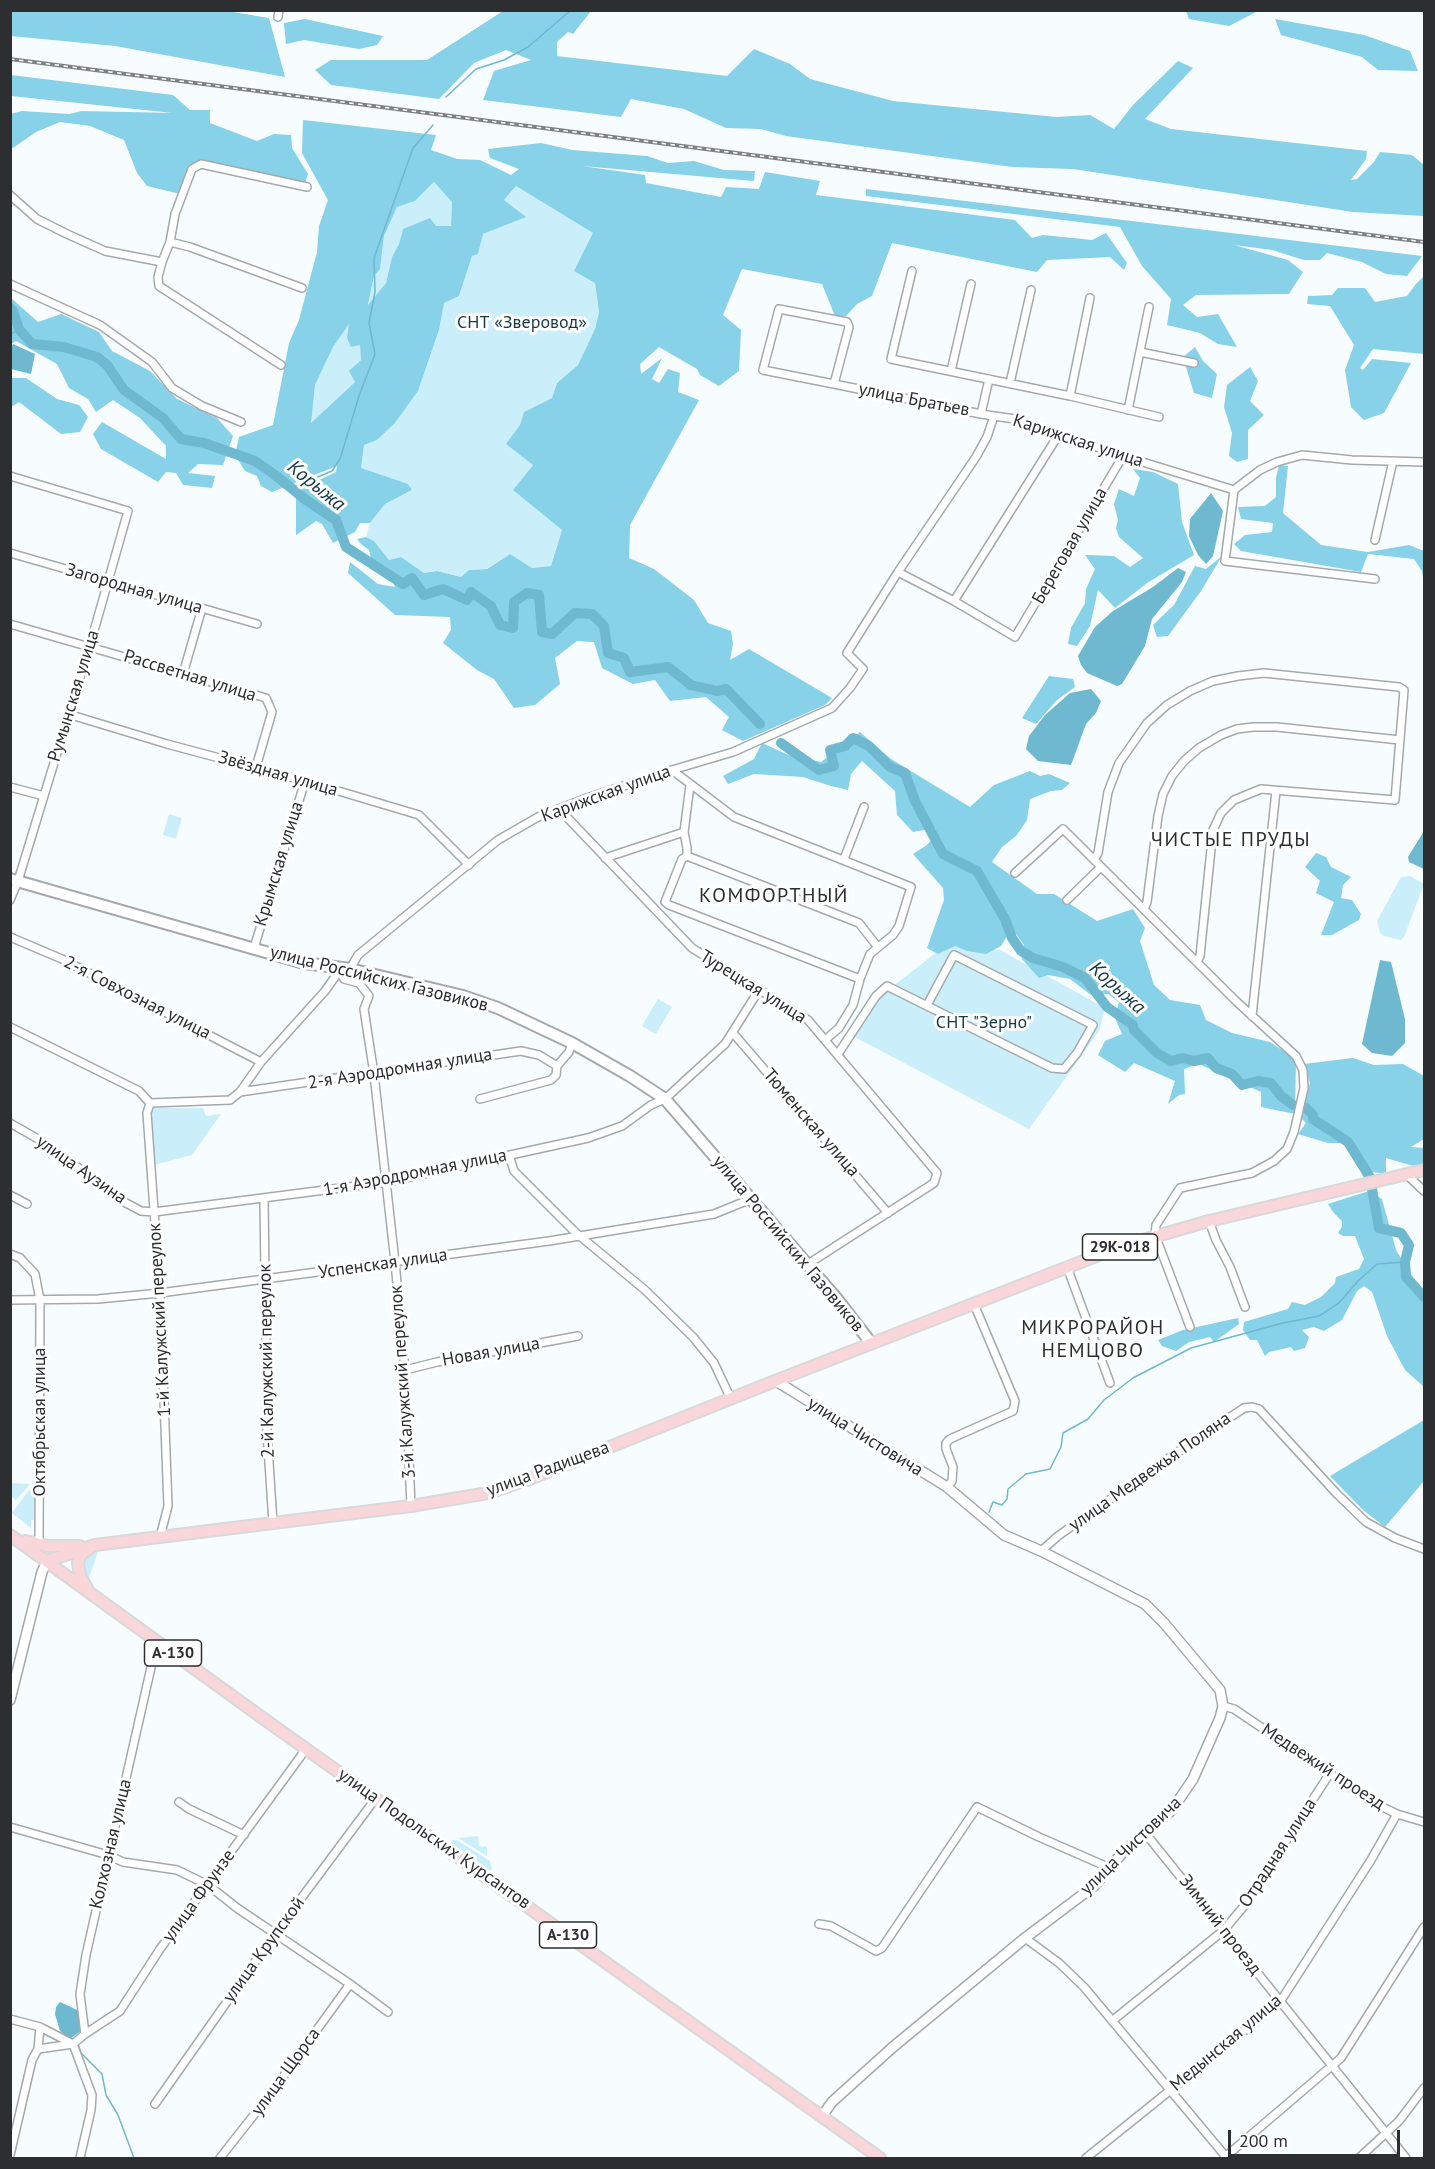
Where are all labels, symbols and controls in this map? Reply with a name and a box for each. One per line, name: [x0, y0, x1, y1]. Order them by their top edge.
park label: СНТ «Зверовод»: [457, 312, 587, 334]
street label: улица Братьев: [857, 379, 971, 421]
street label: Карижская улица: [1010, 410, 1146, 472]
water label: Корыжа: [282, 455, 350, 517]
street label: Береговая улица: [1028, 484, 1112, 608]
street label: Загородная улица: [63, 559, 205, 619]
street label: Румынская улица: [44, 628, 104, 764]
street label: Рассветная улица: [121, 646, 259, 706]
street label: Звёздная улица: [216, 747, 340, 801]
street label: Карижская улица: [538, 761, 674, 827]
street label: Крымская улица: [250, 799, 308, 929]
district label: ЧИСТЫЕ ПРУДЫ: [1151, 828, 1311, 852]
district label: КОМФОРТНЫЙ: [699, 884, 849, 908]
street label: улица Российских Газовиков: [268, 941, 490, 1017]
street label: Турецкая улица: [696, 946, 810, 1028]
street label: 2-я Совхозная улица: [60, 952, 214, 1044]
water label: Корыжа: [1084, 957, 1150, 1019]
park label: СНТ "Зерно": [936, 1012, 1032, 1034]
street label: 2-я Аэродромная улица: [306, 1044, 494, 1094]
street label: Тюменская улица: [758, 1065, 864, 1181]
street label: улица Аузина: [32, 1131, 130, 1209]
street label: 1-я Аэродромная улица: [321, 1145, 509, 1201]
street label: улица Российских Газовиков: [708, 1151, 868, 1337]
street label: 1-й Калужский переулок: [144, 1223, 176, 1417]
road number: 29К-018: [1082, 1234, 1158, 1260]
street label: Успенская улица: [317, 1244, 449, 1284]
street label: 2-й Калужский переулок: [255, 1264, 279, 1458]
street label: 3-й Калужский переулок: [385, 1284, 421, 1480]
district label: МИКРОРАЙОН НЕМЦОВО: [1021, 1316, 1165, 1363]
street label: Новая улица: [440, 1333, 542, 1371]
street label: Октябрьская улица: [29, 1348, 51, 1496]
street label: улица Чистовича: [803, 1393, 927, 1481]
street label: улица Медвежья Поляна: [1065, 1408, 1235, 1536]
street label: улица Радищева: [484, 1437, 612, 1501]
road number: А-130: [144, 1640, 201, 1666]
street label: Медвежий проезд: [1257, 1719, 1389, 1815]
street label: улица Подольских Курсантов: [333, 1764, 535, 1914]
street label: Колхозная улица: [86, 1777, 136, 1911]
street label: улица Чистовича: [1076, 1792, 1186, 1900]
street label: Отрадная улица: [1235, 1794, 1321, 1912]
street label: улица Фрунзе: [158, 1845, 240, 1947]
street label: Зимний проезд: [1174, 1871, 1266, 1979]
street label: улица Крупской: [218, 1893, 310, 2007]
road number: А-130: [540, 1922, 596, 1948]
street label: Медынская улица: [1166, 1990, 1286, 2096]
street label: улица Щорса: [247, 2024, 325, 2120]
scale bar: [1231, 2118, 1404, 2156]
text: 200 m: [1239, 2129, 1288, 2152]

